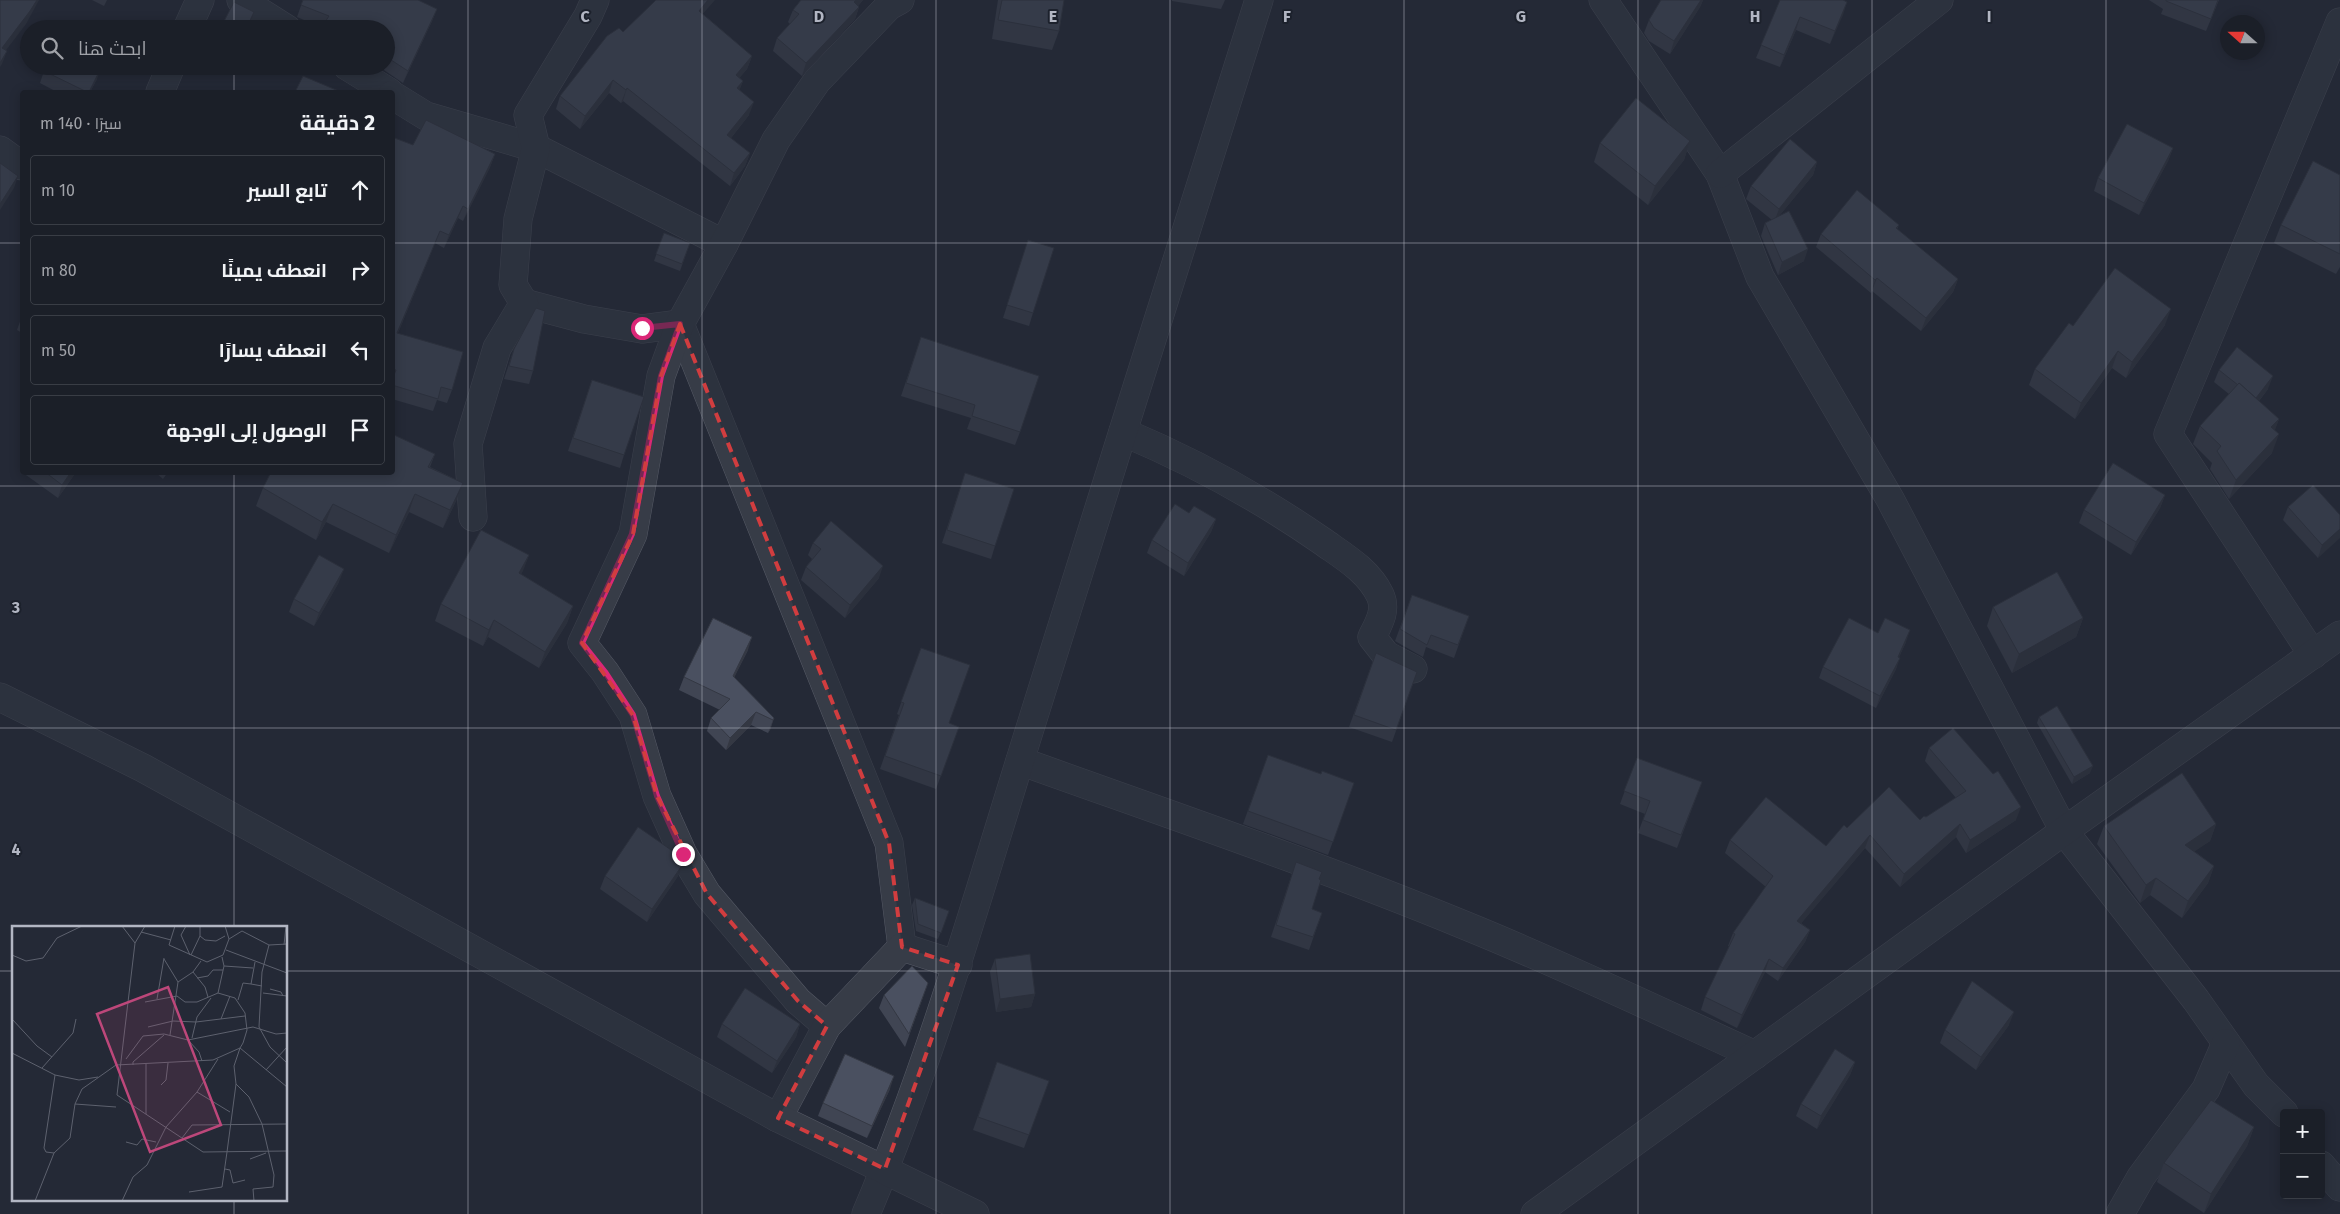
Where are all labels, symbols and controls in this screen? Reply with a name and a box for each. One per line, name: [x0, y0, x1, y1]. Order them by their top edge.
text: C: [580, 7, 590, 26]
text: D: [814, 7, 824, 26]
text: E: [1049, 7, 1057, 26]
text: F: [1283, 7, 1291, 26]
text: G: [1516, 7, 1526, 26]
text: H: [1750, 7, 1760, 26]
text: I: [1987, 7, 1991, 26]
north arrow: [2220, 15, 2265, 60]
search box: [20, 20, 395, 75]
icon: search: [38, 34, 66, 62]
text: ابحث هنا: [78, 37, 147, 60]
text: 2 دقيقة: [300, 110, 375, 136]
text: سيرًا · 140 m: [40, 114, 122, 133]
icon: ahead: [346, 176, 374, 204]
text: تابع السير: [247, 179, 327, 202]
text: 10 m: [41, 181, 75, 200]
icon: right: [346, 256, 374, 284]
text: انعطف يمينًا: [221, 259, 327, 282]
text: 80 m: [41, 261, 77, 280]
route start: [631, 317, 654, 340]
icon: left: [346, 336, 374, 364]
text: انعطف يسارًا: [219, 339, 327, 362]
text: 50 m: [41, 341, 76, 360]
icon: arrive: [346, 416, 374, 444]
text: الوصول إلى الوجهة: [167, 419, 327, 442]
text: 3: [11, 598, 20, 617]
text: 4: [11, 840, 21, 859]
route end: [672, 843, 695, 866]
inset map: [12, 926, 288, 1202]
map controls: [2280, 1109, 2325, 1199]
button: +: [2280, 1109, 2325, 1154]
button: −: [2280, 1154, 2325, 1199]

